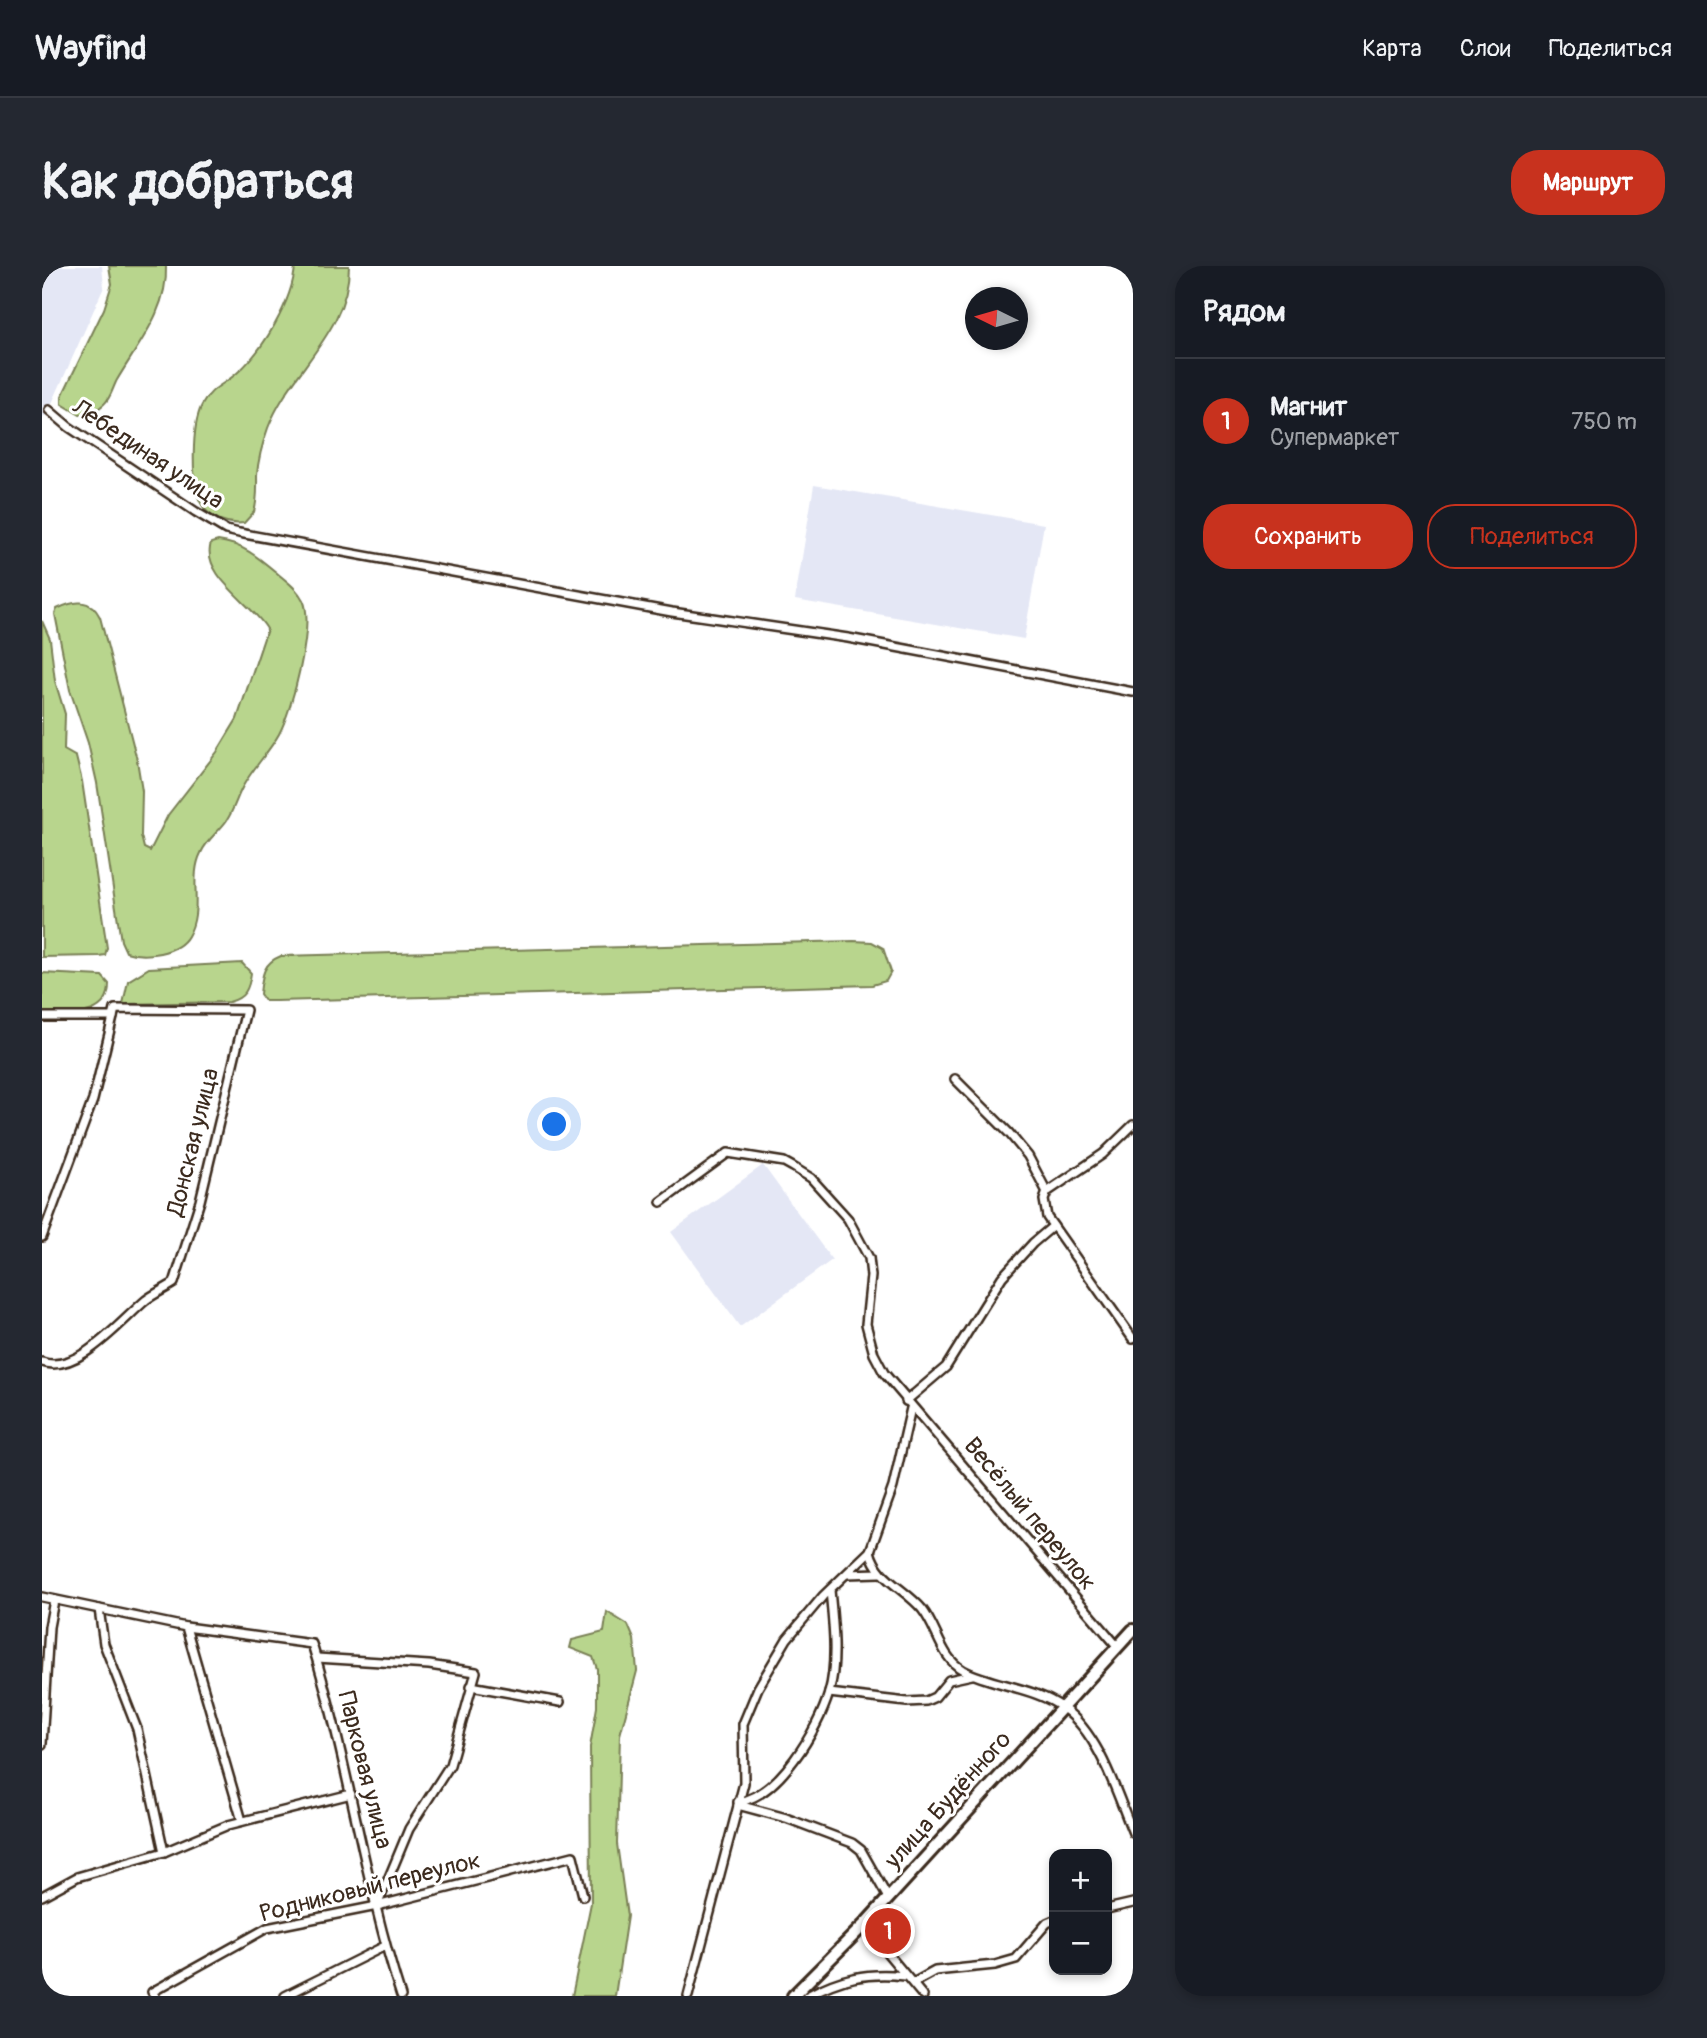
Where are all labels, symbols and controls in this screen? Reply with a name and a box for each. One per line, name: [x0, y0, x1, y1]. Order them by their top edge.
text: Wayfind: [35, 28, 147, 69]
text: Карта: [1362, 34, 1422, 63]
text: Слои: [1460, 34, 1511, 63]
text: Поделиться: [1549, 34, 1672, 63]
button: Маршрут: [1511, 150, 1665, 215]
text: Как добраться: [42, 152, 354, 213]
north arrow: [965, 287, 1028, 350]
text: Рядом: [1203, 293, 1286, 330]
text: Магнит: [1270, 391, 1347, 423]
street label: Лебединая улица: [66, 392, 229, 515]
text: 1: [1222, 407, 1231, 436]
text: 750 m: [1571, 407, 1637, 436]
text: Супермаркет: [1270, 423, 1399, 452]
button: Сохранить: [1203, 504, 1413, 569]
button: Поделиться: [1427, 504, 1637, 569]
street label: Донская улица: [160, 1065, 225, 1220]
your location: [537, 1107, 571, 1141]
street label: Весёлый переулок: [958, 1432, 1102, 1596]
street label: Парковая улица: [331, 1688, 399, 1852]
street label: улица Будённого: [878, 1725, 1017, 1875]
street label: Родниковый переулок: [257, 1846, 483, 1928]
map controls: [1049, 1849, 1112, 1975]
button: +: [1049, 1849, 1112, 1912]
pin: 1: [865, 1905, 911, 1957]
button: −: [1049, 1912, 1112, 1975]

